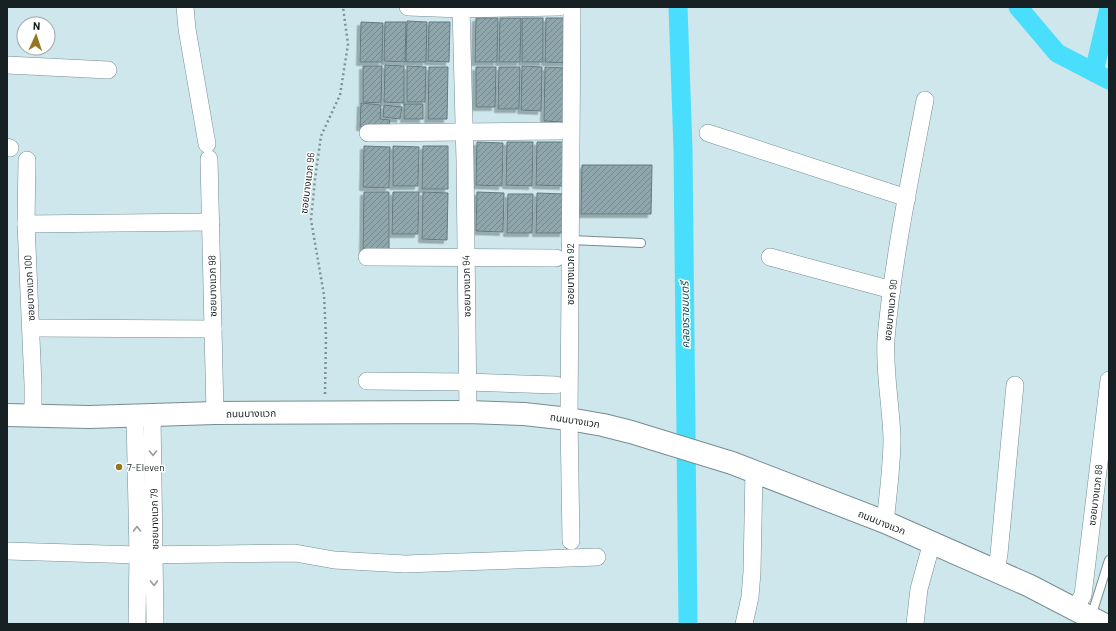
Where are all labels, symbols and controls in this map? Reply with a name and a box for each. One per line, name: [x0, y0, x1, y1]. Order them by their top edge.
north arrow: [16, 16, 56, 56]
text: N: [33, 19, 41, 32]
street label: ซอยบางแวก 96: [297, 152, 317, 214]
street label: ซอยบางแวก 92: [564, 243, 576, 305]
street label: ซอยบางแวก 100: [21, 255, 37, 321]
street label: ซอยบางแวก 98: [205, 255, 219, 317]
street label: ซอยบางแวก 94: [459, 255, 473, 317]
water label: คลองราชมนตรี: [677, 279, 692, 349]
street label: ซอยบางแวก 90: [881, 279, 899, 341]
street label: ถนนบางแวก: [226, 407, 276, 419]
street label: ถนนบางแวก: [549, 410, 601, 430]
one-way arrow: [149, 450, 157, 456]
place label: 7-Eleven: [127, 461, 165, 473]
marker: 7-Eleven: [114, 462, 124, 472]
street label: ซอยบางแวก 88: [1085, 464, 1105, 526]
street label: ซอยบางแวก 79: [147, 488, 161, 550]
street label: ถนนบางแวก: [856, 507, 908, 537]
one-way arrow: [133, 526, 141, 532]
one-way arrow: [150, 580, 158, 586]

